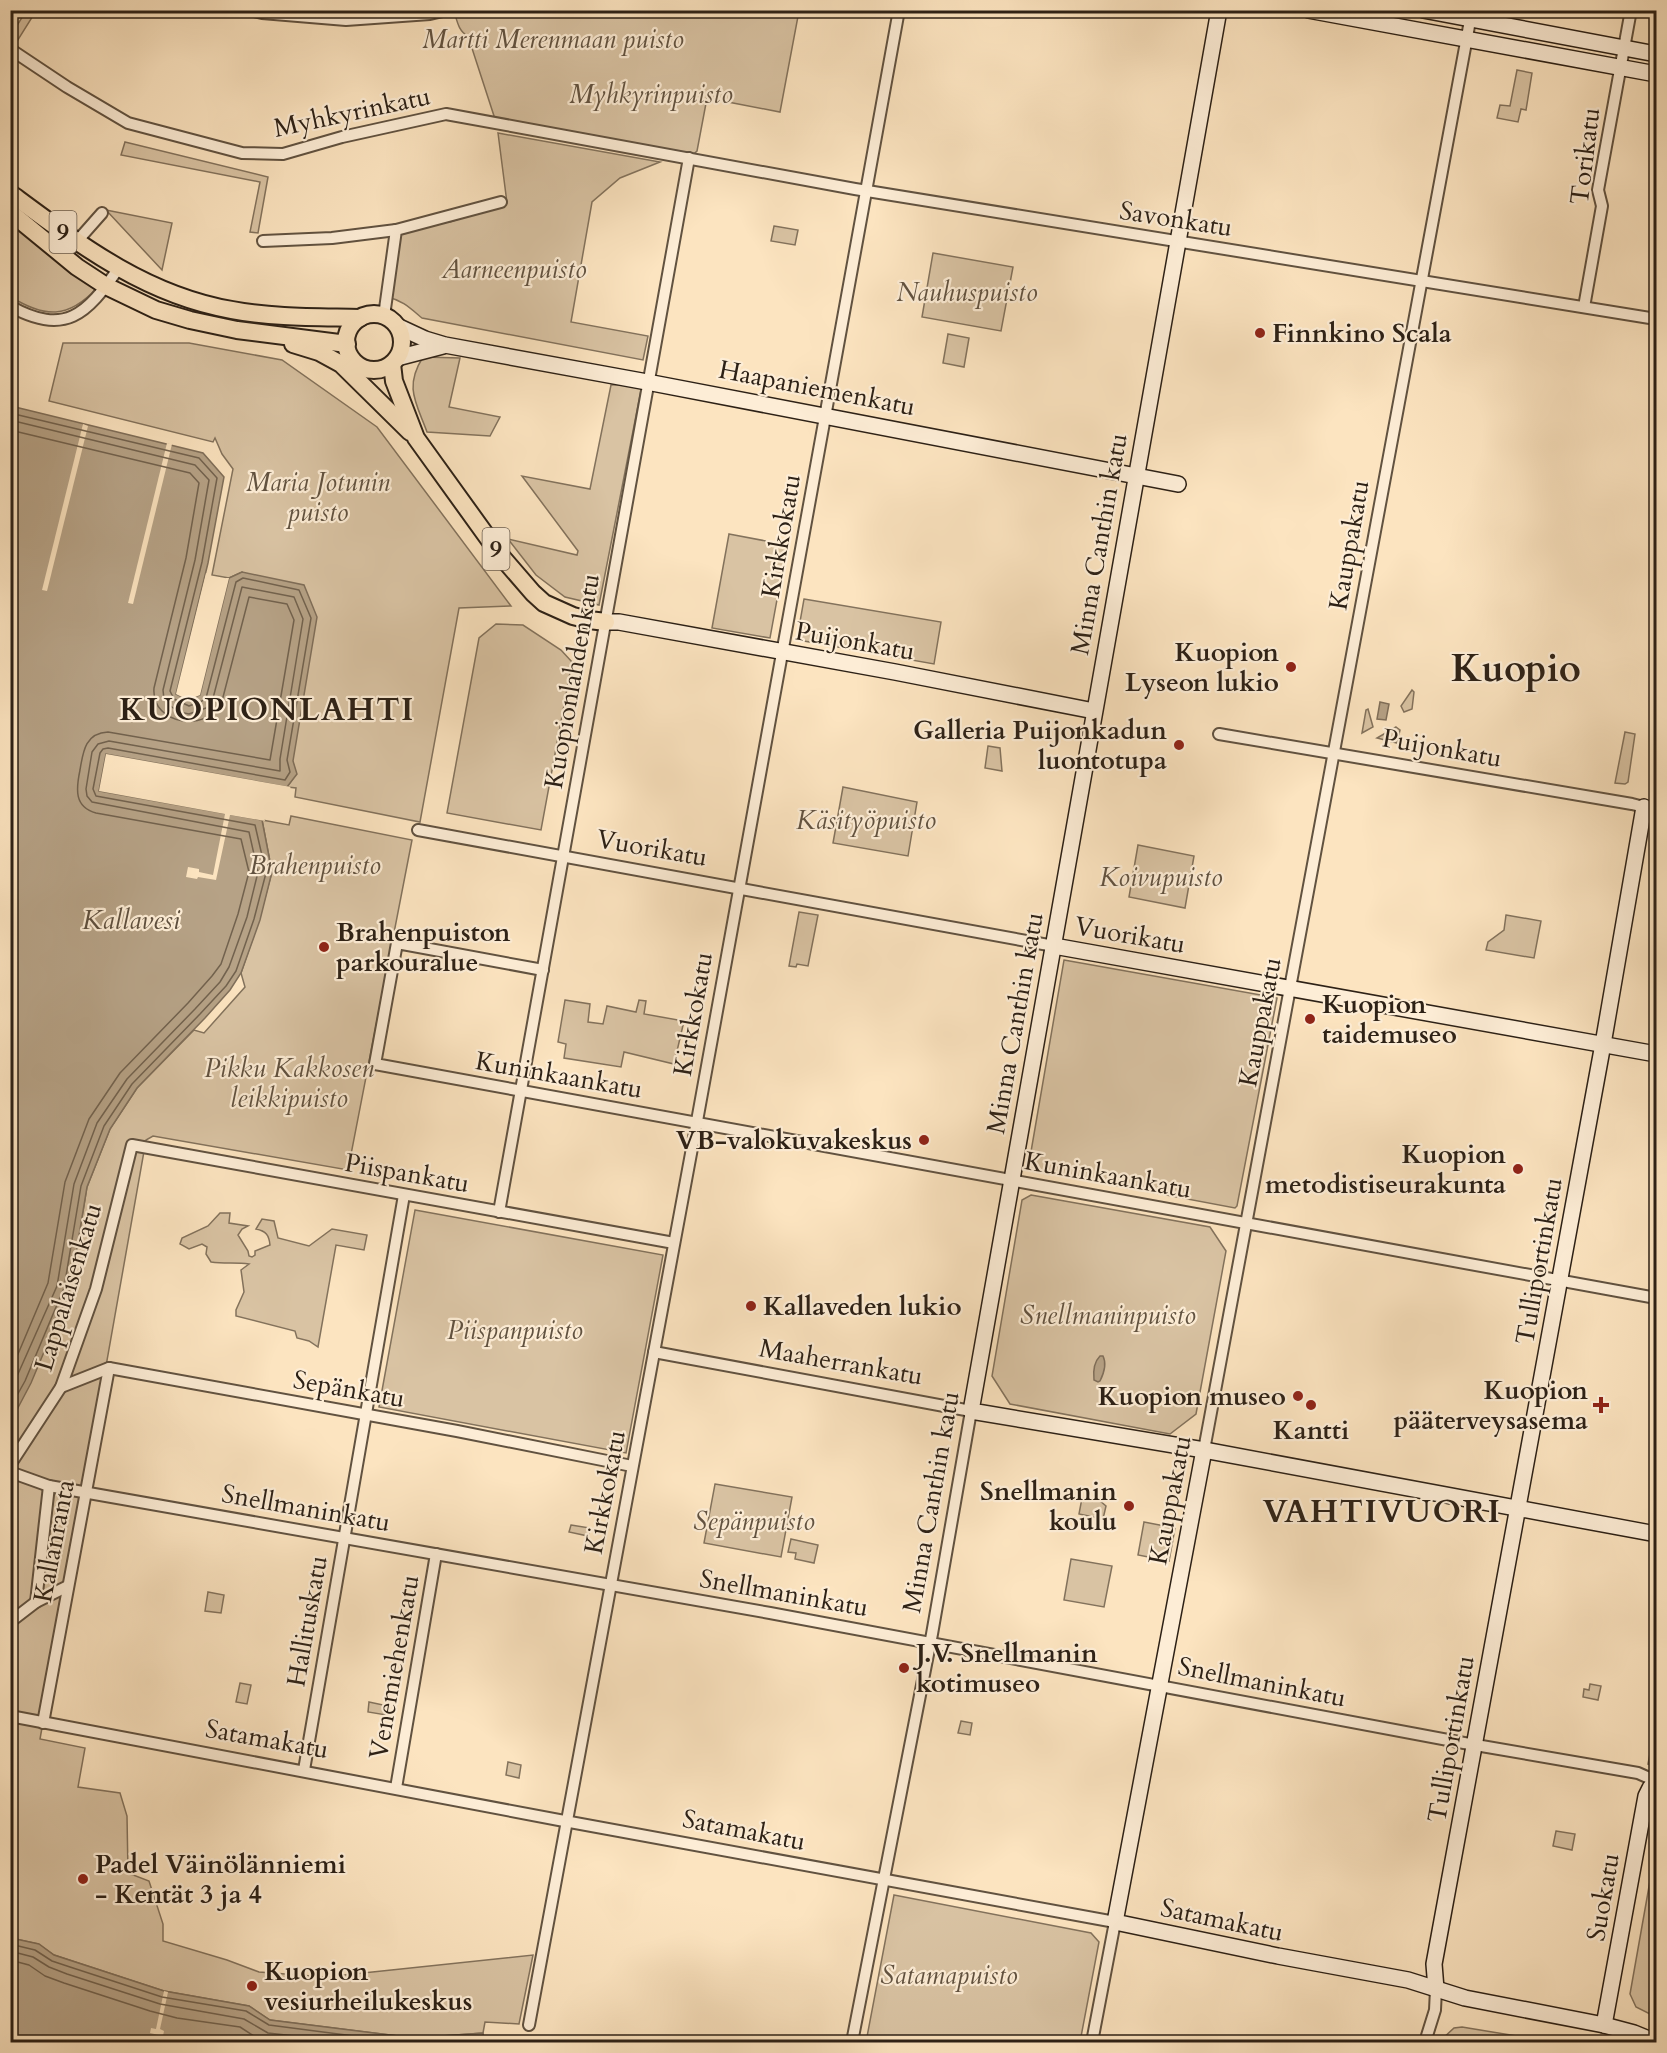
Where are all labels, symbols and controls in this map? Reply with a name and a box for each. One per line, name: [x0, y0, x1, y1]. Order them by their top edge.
park label: Martti Merenmaan puisto: [422, 22, 684, 57]
park label: Myhkyrinpuisto: [569, 77, 733, 112]
street label: Myhkyrinkatu: [270, 78, 434, 146]
street label: Torikatu: [1562, 105, 1608, 207]
street label: Savonkatu: [1117, 193, 1235, 245]
road number: 9: [50, 211, 76, 253]
park label: Aarneenpuisto: [440, 252, 587, 287]
park label: Nauhuspuisto: [896, 275, 1038, 310]
place label: Finnkino Scala: [1272, 316, 1452, 351]
marker: Finnkino Scala: [1253, 326, 1267, 340]
street label: Haapaniemenkatu: [716, 352, 918, 424]
street label: Minna Canthin katu: [1062, 430, 1136, 658]
park label: Maria Jotunin puisto: [246, 465, 390, 530]
street label: Kirkkokatu: [753, 471, 809, 601]
street label: Kauppakatu: [1320, 477, 1378, 613]
road number: 9: [482, 528, 510, 570]
street label: Kuopionlahdenkatu: [536, 571, 608, 791]
street label: Puijonkatu: [793, 613, 917, 669]
place label: Kuopion Lyseon lukio: [1125, 635, 1279, 700]
district label: Kuopio: [1451, 643, 1581, 695]
marker: Kuopion Lyseon lukio: [1284, 660, 1298, 674]
district label: KUOPIONLAHTI: [119, 688, 415, 732]
place label: Galleria Puijonkadun luontotupa: [913, 713, 1167, 778]
street label: Puijonkatu: [1380, 720, 1504, 776]
marker: Galleria Puijonkadun luontotupa: [1172, 738, 1186, 752]
park label: Käsityöpuisto: [796, 803, 936, 838]
street label: Vuorikatu: [594, 821, 710, 875]
park label: Brahenpuisto: [249, 848, 381, 883]
park label: Koivupuisto: [1099, 860, 1223, 895]
water label: Kallavesi: [82, 902, 181, 939]
street label: Vuorikatu: [1072, 908, 1188, 962]
street label: Minna Canthin katu: [978, 909, 1052, 1137]
place label: Brahenpuiston parkouralue: [336, 915, 511, 980]
marker: Brahenpuiston parkouralue: [317, 940, 331, 954]
street label: Kirkkokatu: [665, 949, 721, 1079]
street label: Kauppakatu: [1230, 954, 1290, 1090]
place label: Kuopion taidemuseo: [1322, 987, 1457, 1052]
marker: Kuopion taidemuseo: [1303, 1012, 1317, 1026]
street label: Kuninkaankatu: [473, 1043, 645, 1107]
park label: Pikku Kakkosen leikkipuisto: [204, 1051, 374, 1116]
place label: VB-valokuvakeskus: [676, 1123, 912, 1158]
marker: VB-valokuvakeskus: [917, 1133, 931, 1147]
place label: Kuopion metodistiseurakunta: [1265, 1137, 1506, 1202]
street label: Kuninkaankatu: [1022, 1143, 1194, 1207]
street label: Piispankatu: [342, 1145, 472, 1201]
marker: Kuopion metodistiseurakunta: [1511, 1162, 1525, 1176]
street label: Tulliportinkatu: [1507, 1175, 1571, 1347]
street label: Lappalaisenkatu: [26, 1199, 110, 1375]
place label: Kallaveden lukio: [763, 1289, 962, 1324]
park label: Snellmaninpuisto: [1020, 1298, 1196, 1333]
marker: Kallaveden lukio: [744, 1299, 758, 1313]
park label: Piispanpuisto: [447, 1313, 583, 1348]
street label: Maaherrankatu: [756, 1330, 926, 1394]
street label: Sepänkatu: [291, 1362, 407, 1416]
place label: Kuopion pääterveysasema: [1394, 1373, 1588, 1438]
place label: Kuopion museo: [1098, 1379, 1286, 1414]
street label: Minna Canthin katu: [894, 1388, 968, 1616]
marker: Kuopion museo: [1291, 1389, 1305, 1403]
marker: Kuopion pääterveysasema: [1592, 1396, 1610, 1414]
marker: Kantti: [1304, 1398, 1318, 1412]
place label: Kantti: [1273, 1413, 1349, 1448]
street label: Kirkkokatu: [576, 1427, 634, 1557]
street label: Kauppakatu: [1140, 1432, 1200, 1568]
place label: Snellmanin koulu: [980, 1474, 1117, 1539]
street label: Kallanranta: [25, 1476, 83, 1606]
street label: Snellmaninkatu: [219, 1476, 393, 1540]
district label: VAHTIVUORI: [1263, 1490, 1501, 1534]
marker: Snellmanin koulu: [1122, 1499, 1136, 1513]
park label: Sepänpuisto: [693, 1504, 815, 1539]
street label: Hallituskatu: [278, 1553, 336, 1689]
street label: Snellmaninkatu: [697, 1561, 871, 1625]
street label: Venemiehenkatu: [361, 1572, 427, 1762]
place label: J.V. Snellmanin kotimuseo: [912, 1636, 1098, 1701]
street label: Snellmaninkatu: [1175, 1649, 1349, 1715]
street label: Tulliportinkatu: [1419, 1653, 1483, 1825]
marker: J.V. Snellmanin kotimuseo: [897, 1661, 911, 1675]
street label: Satamakatu: [203, 1711, 331, 1767]
street label: Satamakatu: [680, 1801, 808, 1859]
place label: Padel Väinölänniemi - Kentät 3 ja 4: [95, 1847, 346, 1912]
street label: Suokatu: [1578, 1850, 1628, 1944]
marker: Padel Väinölänniemi - Kentät 3 ja 4: [76, 1872, 90, 1886]
street label: Satamakatu: [1157, 1890, 1287, 1950]
place label: Kuopion vesiurheilukeskus: [264, 1954, 472, 2019]
park label: Satamapuisto: [880, 1958, 1018, 1993]
marker: Kuopion vesiurheilukeskus: [245, 1979, 259, 1993]

